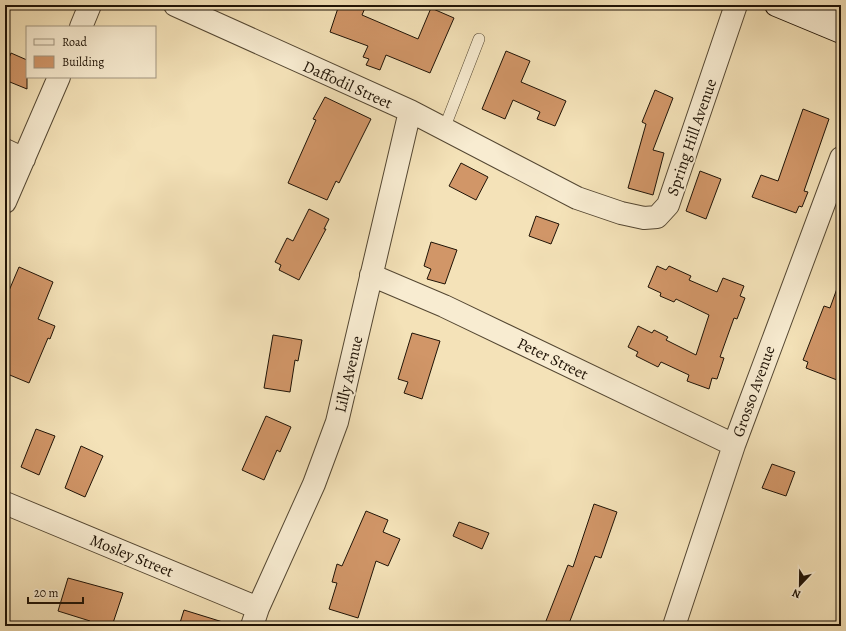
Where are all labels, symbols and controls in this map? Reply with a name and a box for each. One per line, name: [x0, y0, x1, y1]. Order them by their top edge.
legend: [26, 26, 156, 78]
text: Road: [62, 34, 88, 50]
text: Building: [62, 54, 104, 70]
street label: Daffodil Street: [299, 55, 396, 114]
street label: Spring Hill Avenue: [662, 76, 722, 199]
street label: Peter Street: [513, 332, 592, 386]
street label: Lilly Avenue: [329, 334, 369, 415]
street label: Grosso Avenue: [727, 343, 781, 440]
street label: Mosley Street: [87, 529, 177, 583]
north arrow: [780, 565, 820, 605]
scale bar: [28, 579, 83, 605]
text: 20 m: [34, 585, 58, 601]
text: N: [790, 585, 803, 602]

